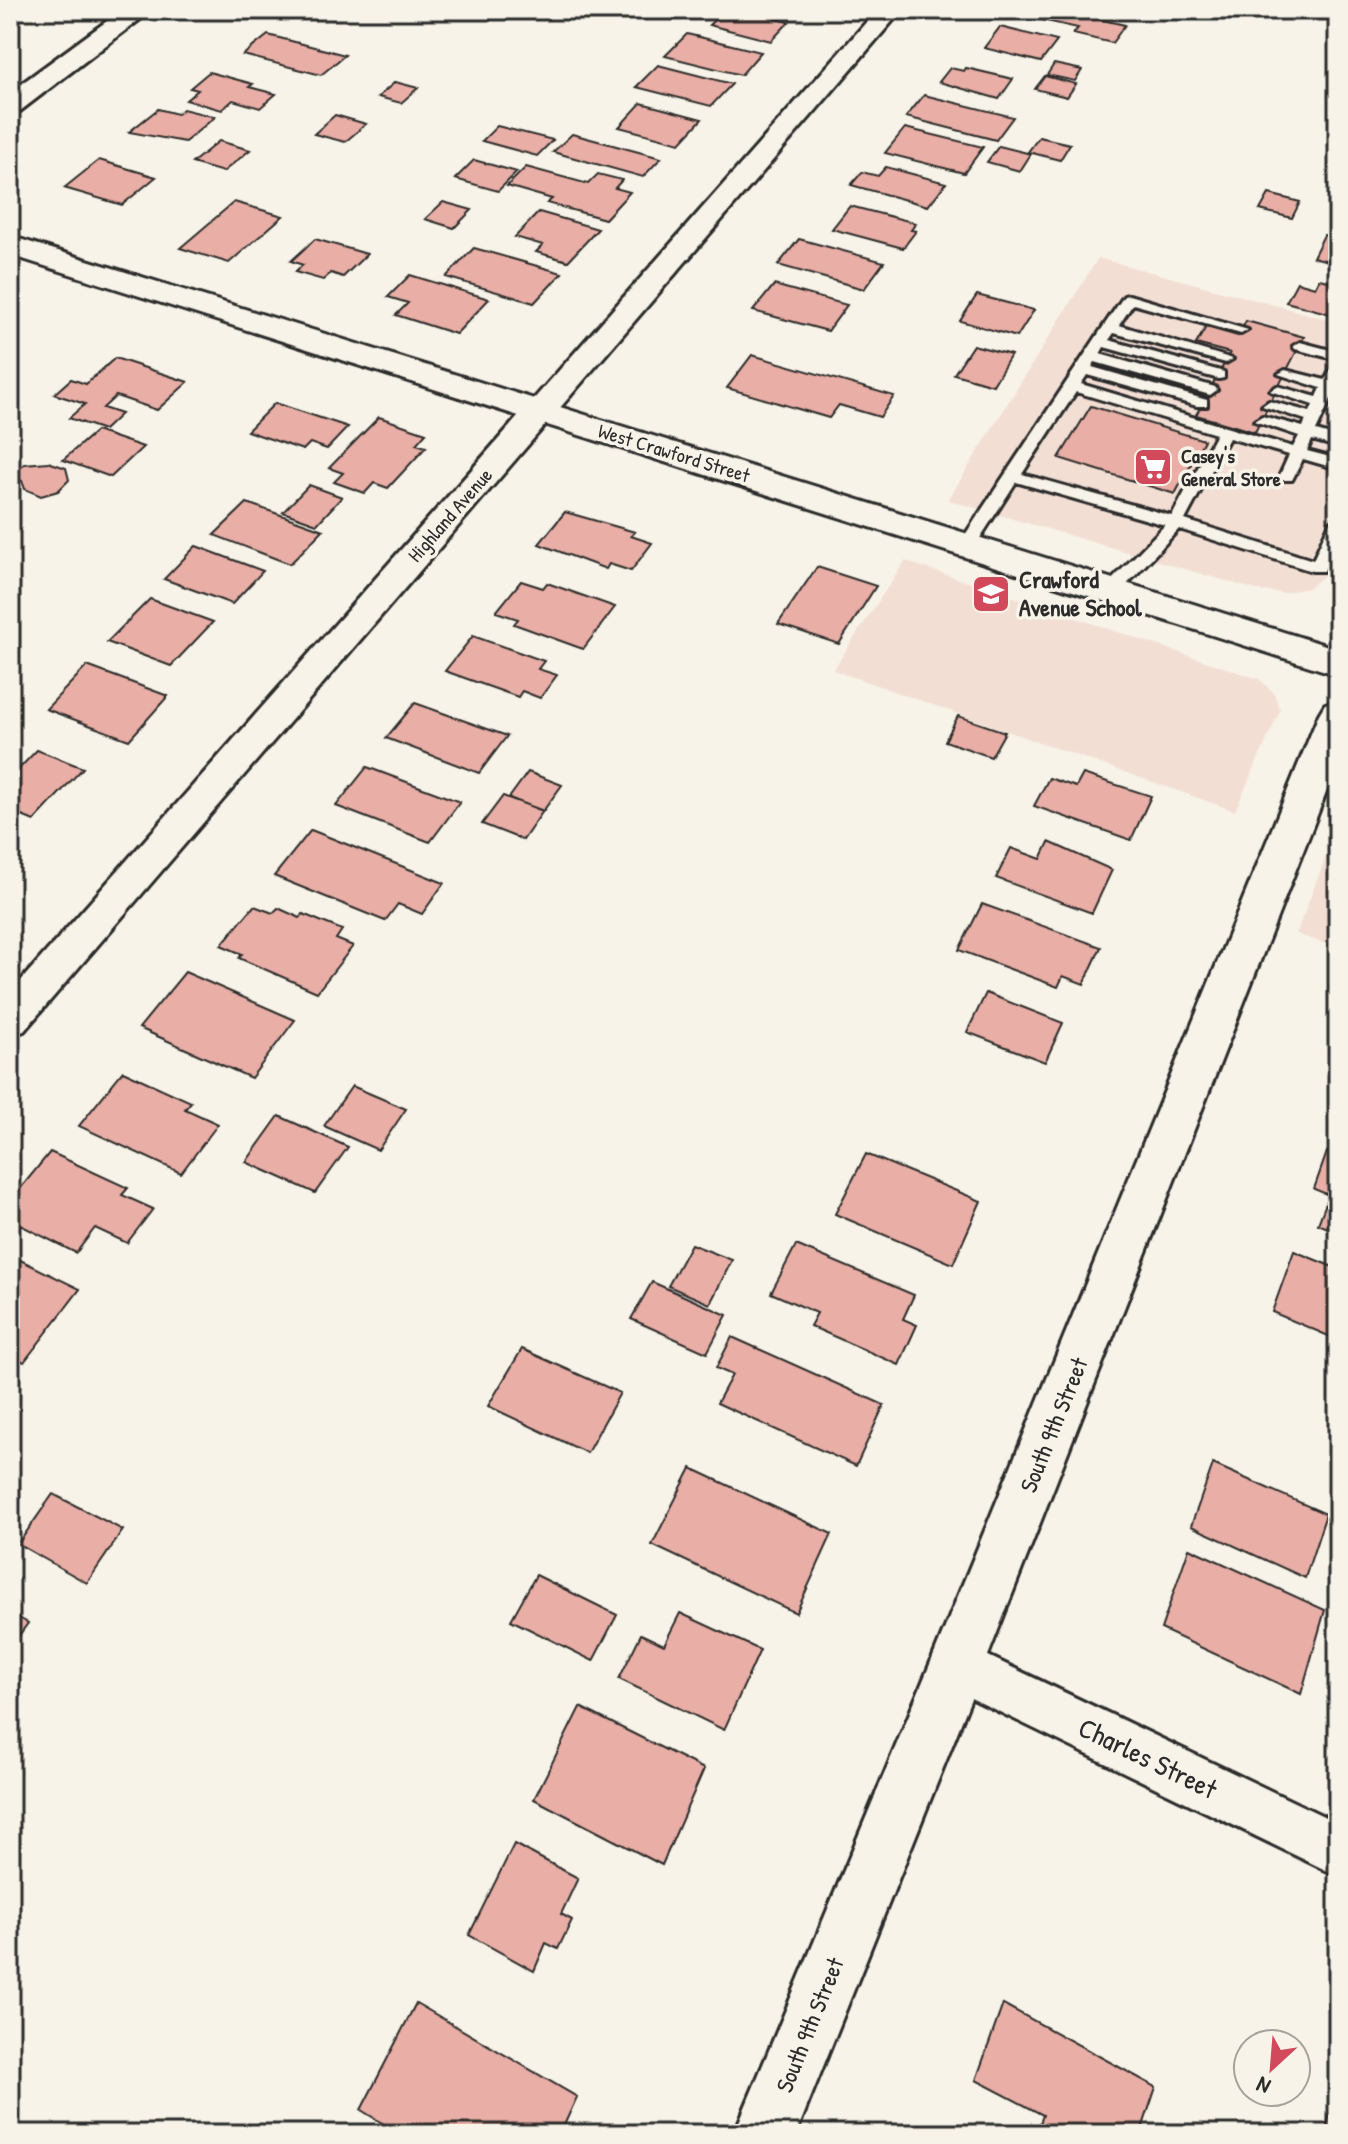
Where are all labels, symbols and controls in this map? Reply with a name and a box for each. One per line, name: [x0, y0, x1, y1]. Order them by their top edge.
street label: West Crawford Street: [595, 417, 754, 489]
place label: Casey's General Store: [1181, 442, 1281, 492]
supermarket icon: Casey's General Store: [1132, 446, 1174, 488]
street label: Highland Avenue: [401, 462, 498, 567]
place label: Crawford Avenue School: [1019, 563, 1142, 623]
school or university icon: Crawford Avenue School: [970, 573, 1012, 615]
street label: South 9th Street: [1012, 1352, 1095, 1497]
street label: Charles Street: [1072, 1708, 1224, 1808]
street label: South 9th Street: [768, 1952, 851, 2097]
north arrow: [1232, 2028, 1312, 2108]
text: N: [1251, 2070, 1275, 2102]

